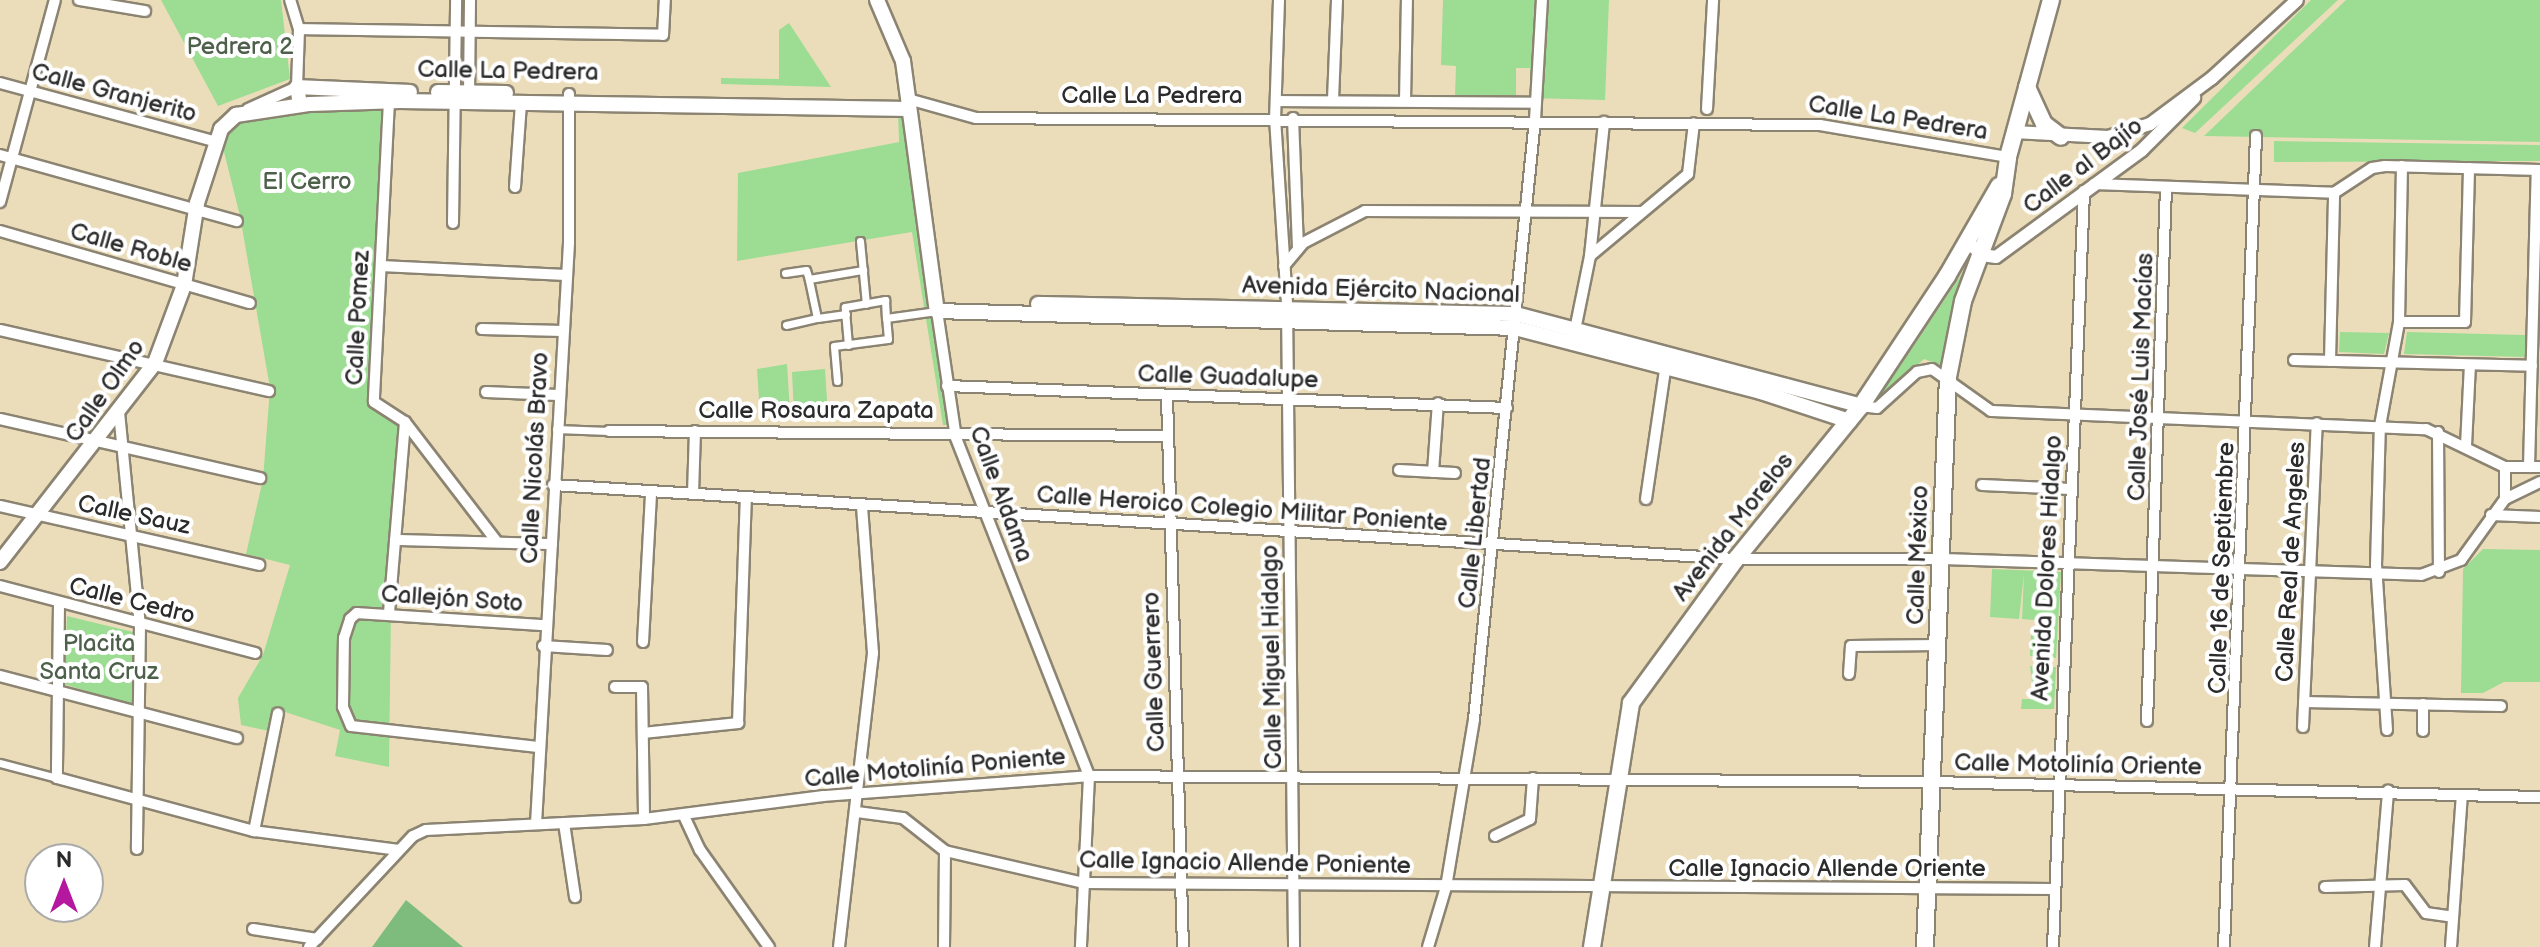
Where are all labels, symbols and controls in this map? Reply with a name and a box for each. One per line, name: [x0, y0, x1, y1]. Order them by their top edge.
park label: Pedrera 2: [187, 33, 293, 61]
street label: Calle La Pedrera: [417, 55, 599, 87]
street label: Calle Granjerito: [28, 57, 200, 129]
street label: Calle La Pedrera: [1061, 82, 1243, 110]
street label: Calle La Pedrera: [1806, 90, 1990, 146]
street label: Calle al Bajío: [2017, 112, 2149, 220]
park label: El Cerro: [262, 168, 352, 196]
street label: Calle Roble: [67, 217, 195, 279]
street label: Calle Pomez: [340, 250, 376, 386]
street label: Calle José Luis Macías: [2122, 252, 2160, 502]
street label: Avenida Ejército Nacional: [1242, 271, 1520, 309]
street label: Calle Olmo: [59, 334, 151, 448]
street label: Calle Nicolás Bravo: [515, 351, 555, 565]
street label: Calle Guadalupe: [1137, 359, 1319, 395]
street label: Calle Rosaura Zapata: [698, 397, 934, 425]
street label: Calle Aldama: [963, 422, 1039, 566]
street label: Avenida Dolores Hidalgo: [2026, 434, 2068, 702]
street label: Calle 16 de Septiembre: [2203, 441, 2241, 695]
street label: Calle Real de Angeles: [2270, 441, 2312, 683]
street label: Avenida Morelos: [1666, 447, 1800, 607]
street label: Calle Libertad: [1453, 456, 1497, 610]
street label: Calle Heroico Colegio Militar Poniente: [1036, 480, 1448, 538]
street label: Calle México: [1901, 485, 1935, 625]
street label: Calle Sauz: [75, 489, 193, 541]
street label: Calle Miguel Hidalgo: [1256, 544, 1288, 770]
street label: Calle Cedro: [66, 571, 198, 631]
street label: Callejón Soto: [380, 580, 524, 618]
street label: Calle Guerrero: [1137, 591, 1171, 753]
park label: Placita Santa Cruz: [40, 630, 158, 686]
street label: Calle Motolinía Poniente: [803, 742, 1067, 794]
street label: Calle Motolinía Oriente: [1954, 748, 2202, 782]
north arrow: [24, 843, 104, 923]
street label: Calle Ignacio Allende Poniente: [1079, 846, 1411, 880]
text: N: [56, 847, 72, 874]
street label: Calle Ignacio Allende Oriente: [1668, 855, 1986, 883]

